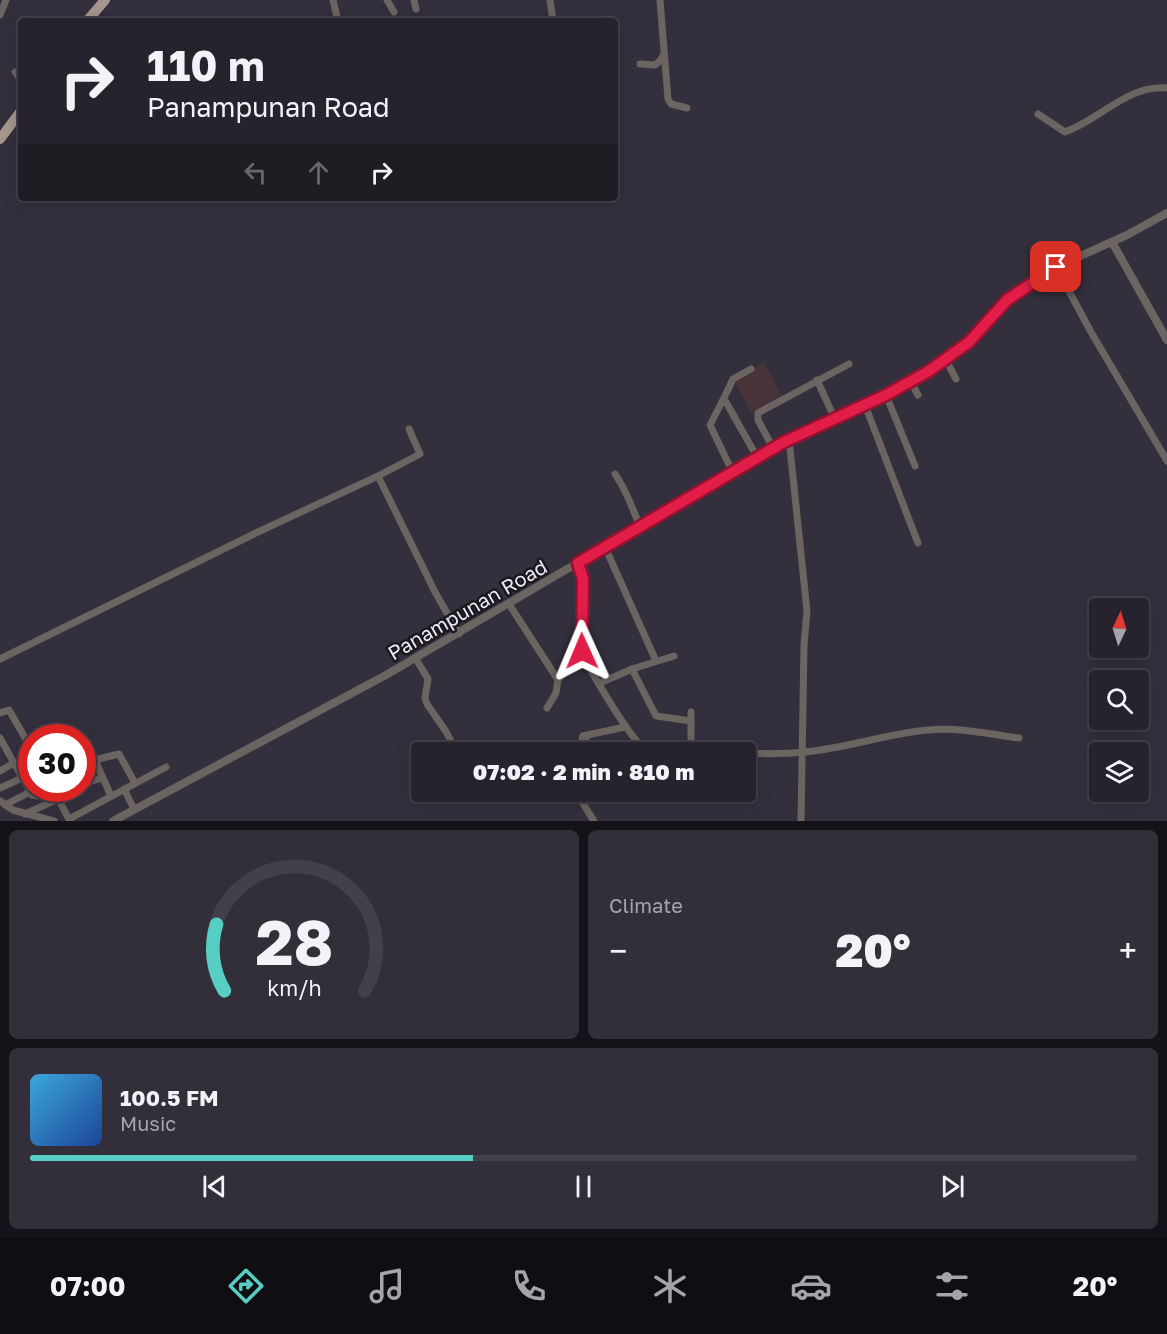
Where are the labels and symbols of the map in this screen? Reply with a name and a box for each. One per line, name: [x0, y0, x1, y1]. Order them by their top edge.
pin: [1030, 241, 1081, 292]
street label: Panampunan Road: [383, 554, 551, 664]
north arrow: [1089, 598, 1149, 658]
position arrow: [550, 619, 614, 683]
speed limit sign: 30: [18, 724, 96, 802]

